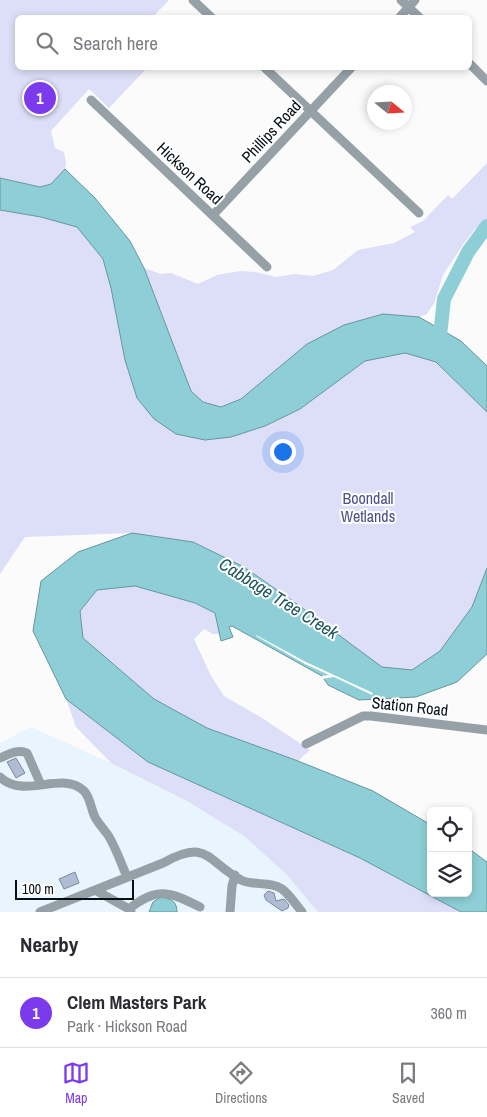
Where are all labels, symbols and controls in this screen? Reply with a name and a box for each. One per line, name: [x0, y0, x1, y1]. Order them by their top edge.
search box: [15, 15, 472, 70]
icon: search: [33, 29, 61, 57]
text: Search here: [73, 30, 158, 56]
pin: 1: [24, 79, 56, 117]
north arrow: [367, 85, 412, 130]
street label: Phillips Road: [236, 95, 306, 167]
street label: Hickson Road: [152, 137, 228, 209]
your location: [270, 439, 296, 465]
park label: Boondall Wetlands: [341, 487, 395, 527]
water label: Cabbage Tree Creek: [214, 551, 344, 645]
street label: Station Road: [371, 691, 449, 721]
map controls: [427, 807, 472, 897]
button: locate: [427, 807, 472, 852]
button: layers: [427, 852, 472, 897]
scale bar: [15, 877, 134, 900]
text: 100 m: [22, 880, 54, 898]
text: Nearby: [20, 930, 78, 959]
text: Clem Masters Park: [67, 989, 206, 1015]
text: 1: [32, 1002, 40, 1024]
text: 360 m: [431, 1002, 467, 1024]
text: Park · Hickson Road: [67, 1015, 187, 1037]
tab: Map: [62, 1059, 90, 1107]
tab: Directions: [215, 1059, 267, 1107]
tab: Saved: [392, 1059, 425, 1107]

